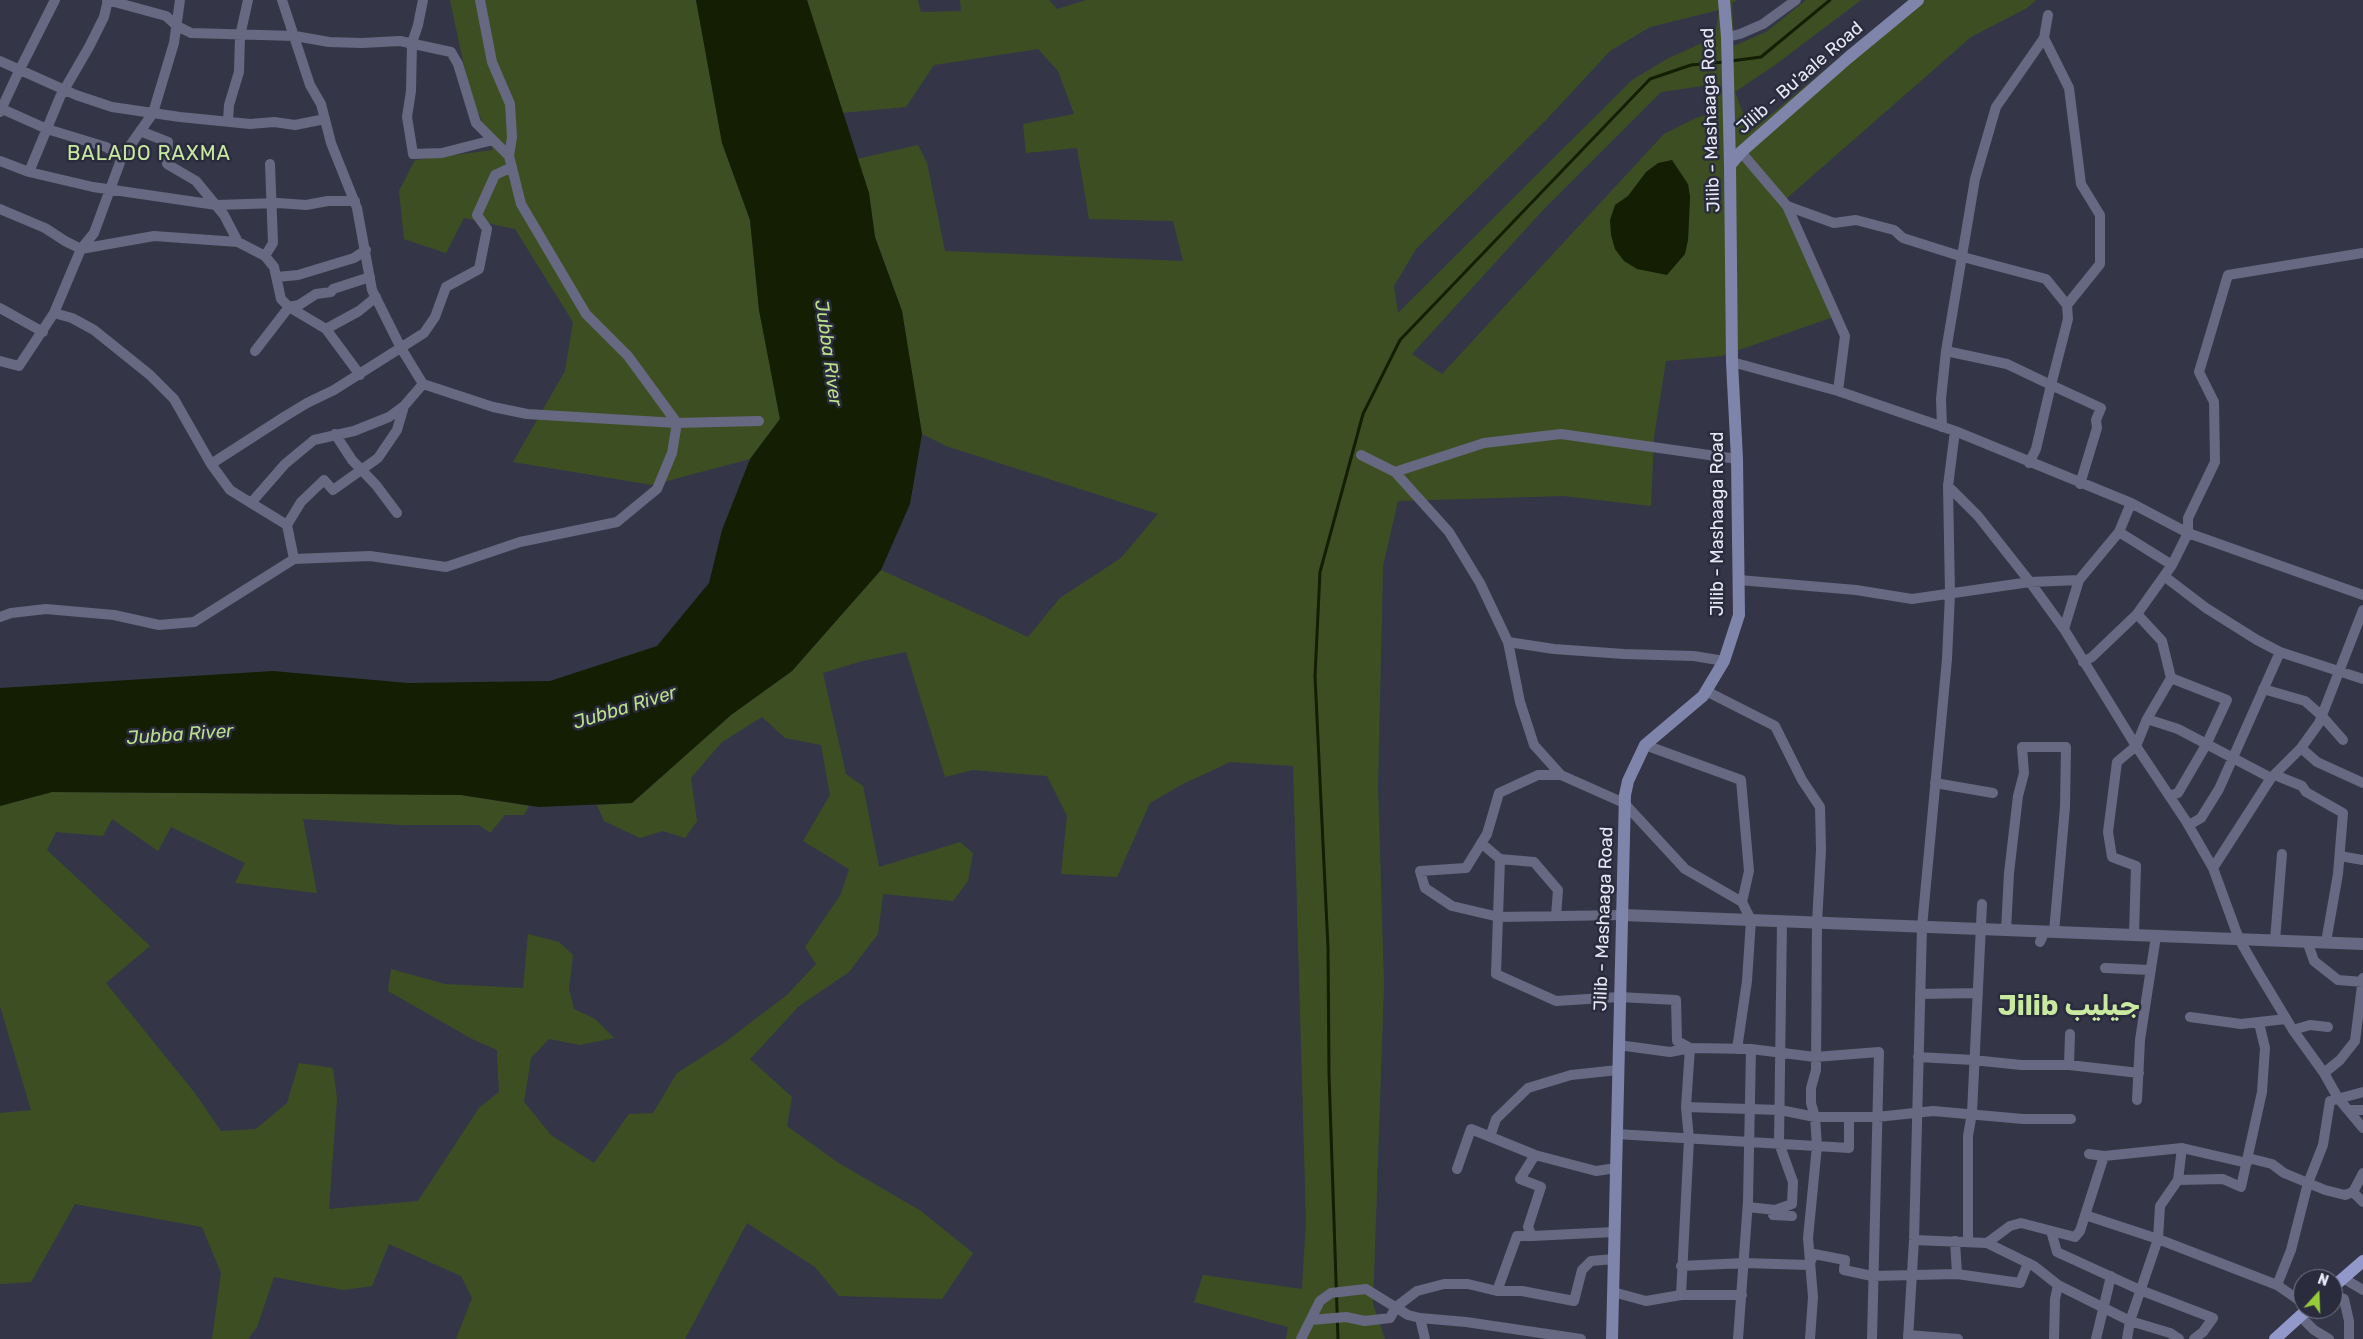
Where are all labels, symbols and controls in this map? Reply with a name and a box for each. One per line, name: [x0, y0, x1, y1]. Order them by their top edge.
street label: Jilib - Bu'aale Road: [1732, 17, 1868, 139]
street label: Jilib - Mashaaga Road: [1697, 27, 1725, 213]
district label: BALADO RAXMA: [66, 142, 232, 166]
water label: Jubba River: [809, 298, 847, 408]
street label: Jilib - Mashaaga Road: [1707, 432, 1729, 616]
water label: Jubba River: [571, 681, 679, 735]
water label: Jubba River: [126, 720, 234, 750]
street label: Jilib - Mashaaga Road: [1590, 826, 1618, 1012]
district label: Jilib جيليب: [1998, 990, 2140, 1024]
north arrow: [2293, 1269, 2343, 1319]
text: N: [2315, 1271, 2331, 1290]

